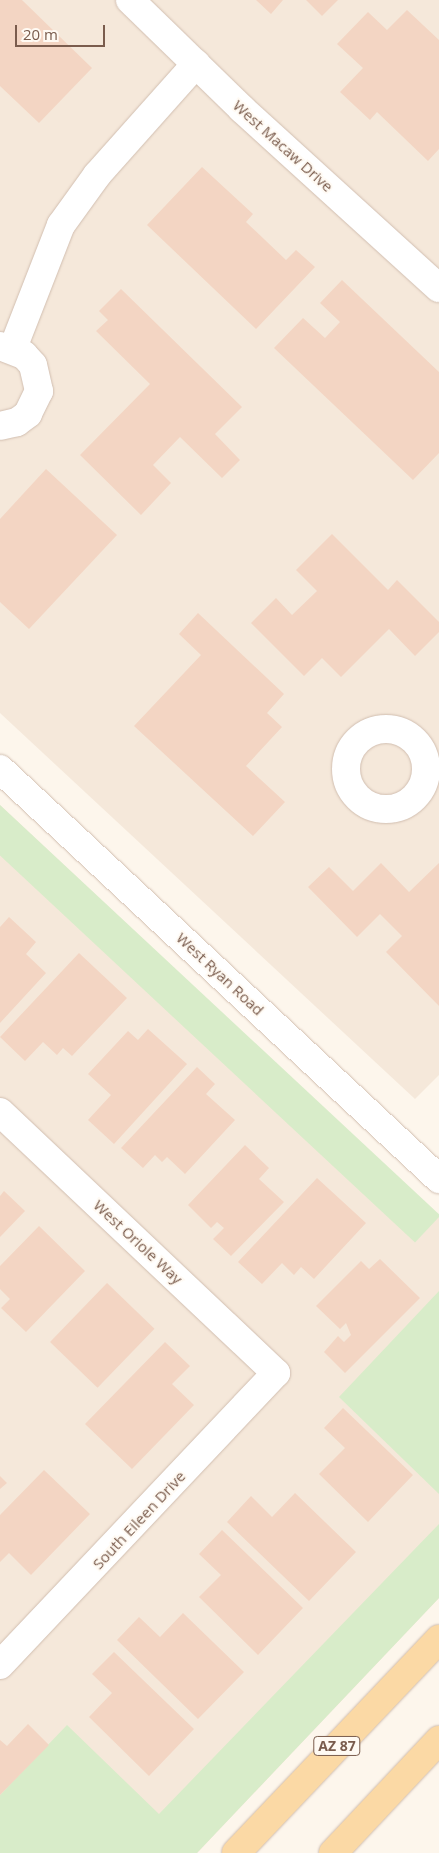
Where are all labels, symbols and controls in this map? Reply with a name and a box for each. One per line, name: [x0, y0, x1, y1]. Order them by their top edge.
scale bar: [18, 15, 108, 47]
text: 20 m: [23, 24, 58, 44]
street label: West Macaw Drive: [229, 96, 337, 196]
street label: West Ryan Road: [173, 929, 267, 1019]
street label: West Oriole Way: [90, 1196, 186, 1288]
street label: South Eileen Drive: [89, 1467, 189, 1573]
road number: AZ 87: [313, 1734, 361, 1758]

